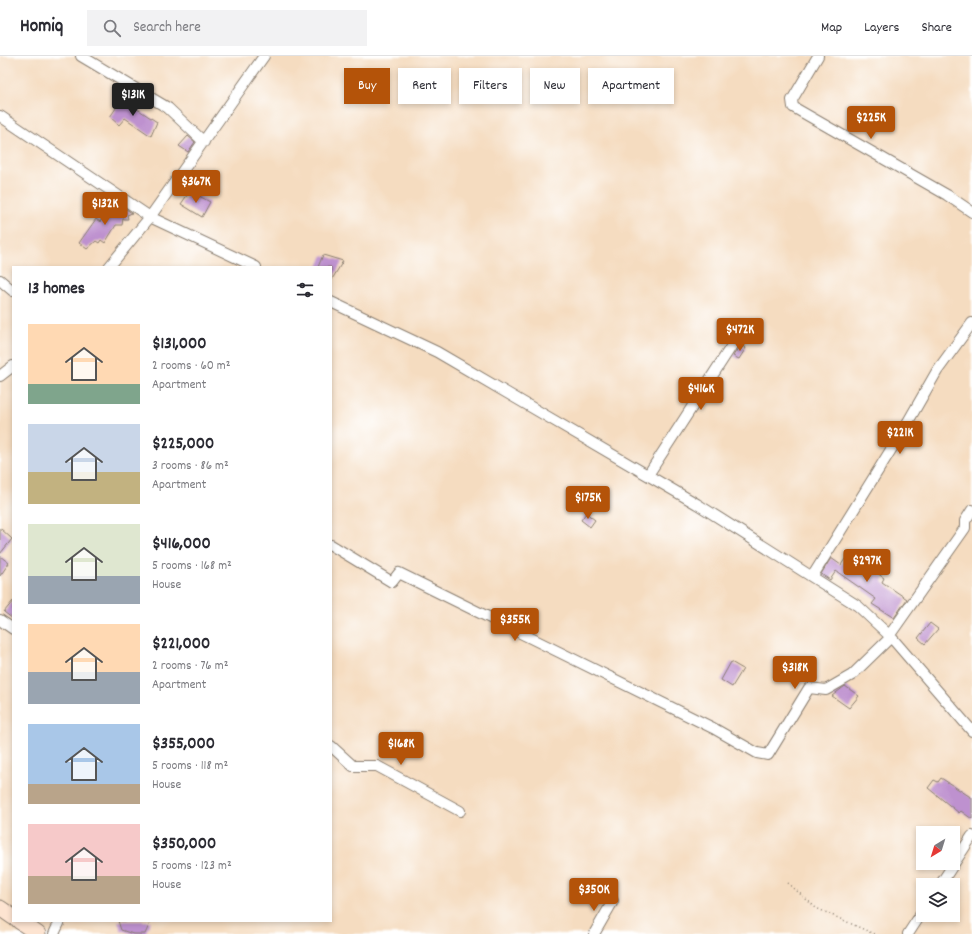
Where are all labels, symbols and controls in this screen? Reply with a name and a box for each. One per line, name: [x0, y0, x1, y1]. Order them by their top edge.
search box: [87, 10, 367, 46]
text: Homiq: [20, 14, 63, 41]
icon: search: [101, 17, 123, 39]
text: Search here: [133, 17, 201, 39]
text: Map: [821, 18, 842, 38]
text: Layers: [864, 18, 899, 38]
text: Share: [921, 18, 952, 38]
chip: Buy: [344, 68, 390, 104]
chip: Rent: [398, 68, 451, 104]
chip: Filters: [459, 68, 522, 104]
chip: New: [530, 68, 580, 104]
chip: Apartment: [588, 68, 674, 104]
pin: $131K: [105, 83, 161, 117]
text: $131K: [121, 86, 145, 105]
pin: $225K: [843, 106, 899, 140]
text: $225K: [856, 109, 886, 128]
pin: $367K: [168, 170, 224, 204]
text: $367K: [181, 173, 211, 192]
pin: $132K: [77, 192, 133, 226]
text: $132K: [92, 195, 118, 214]
text: 13 homes: [28, 278, 85, 302]
icon: filters: [294, 279, 316, 301]
pin: $472K: [712, 318, 768, 352]
text: $472K: [726, 321, 754, 340]
text: $131,000: [152, 333, 207, 357]
icon: home: [60, 340, 108, 388]
text: 2 rooms · 60 m²: [152, 357, 230, 376]
text: Apartment: [152, 376, 206, 395]
pin: $416K: [673, 377, 729, 411]
text: $416K: [687, 380, 715, 399]
pin: $221K: [872, 421, 928, 455]
text: $221K: [887, 424, 913, 443]
text: $225,000: [152, 433, 214, 457]
icon: home: [60, 440, 108, 488]
text: 3 rooms · 86 m²: [152, 457, 229, 476]
text: Apartment: [152, 476, 206, 495]
pin: $175K: [560, 486, 616, 520]
text: $175K: [575, 489, 601, 508]
text: $416,000: [152, 533, 211, 557]
icon: home: [60, 540, 108, 588]
pin: $297K: [839, 549, 895, 583]
text: $297K: [852, 552, 882, 571]
text: 5 rooms · 168 m²: [152, 557, 232, 576]
text: House: [152, 576, 181, 595]
pin: $355K: [487, 608, 543, 642]
text: $355K: [500, 611, 530, 630]
text: $221,000: [152, 633, 210, 657]
icon: home: [60, 640, 108, 688]
pin: $318K: [767, 656, 823, 690]
text: 2 rooms · 76 m²: [152, 657, 228, 676]
text: $318K: [782, 659, 808, 678]
text: Apartment: [152, 676, 206, 695]
pin: $168K: [373, 732, 429, 766]
text: $355,000: [152, 733, 215, 757]
text: $168K: [387, 735, 415, 754]
icon: home: [60, 740, 108, 788]
text: 5 rooms · 118 m²: [152, 757, 228, 776]
text: House: [152, 776, 181, 795]
north arrow: [916, 826, 960, 870]
map controls: [916, 826, 960, 922]
text: $350,000: [152, 833, 216, 857]
icon: home: [60, 840, 108, 888]
text: 5 rooms · 123 m²: [152, 857, 232, 876]
text: House: [152, 876, 181, 895]
pin: $350K: [566, 878, 622, 912]
button: layers: [916, 878, 960, 922]
text: $350K: [578, 881, 610, 900]

